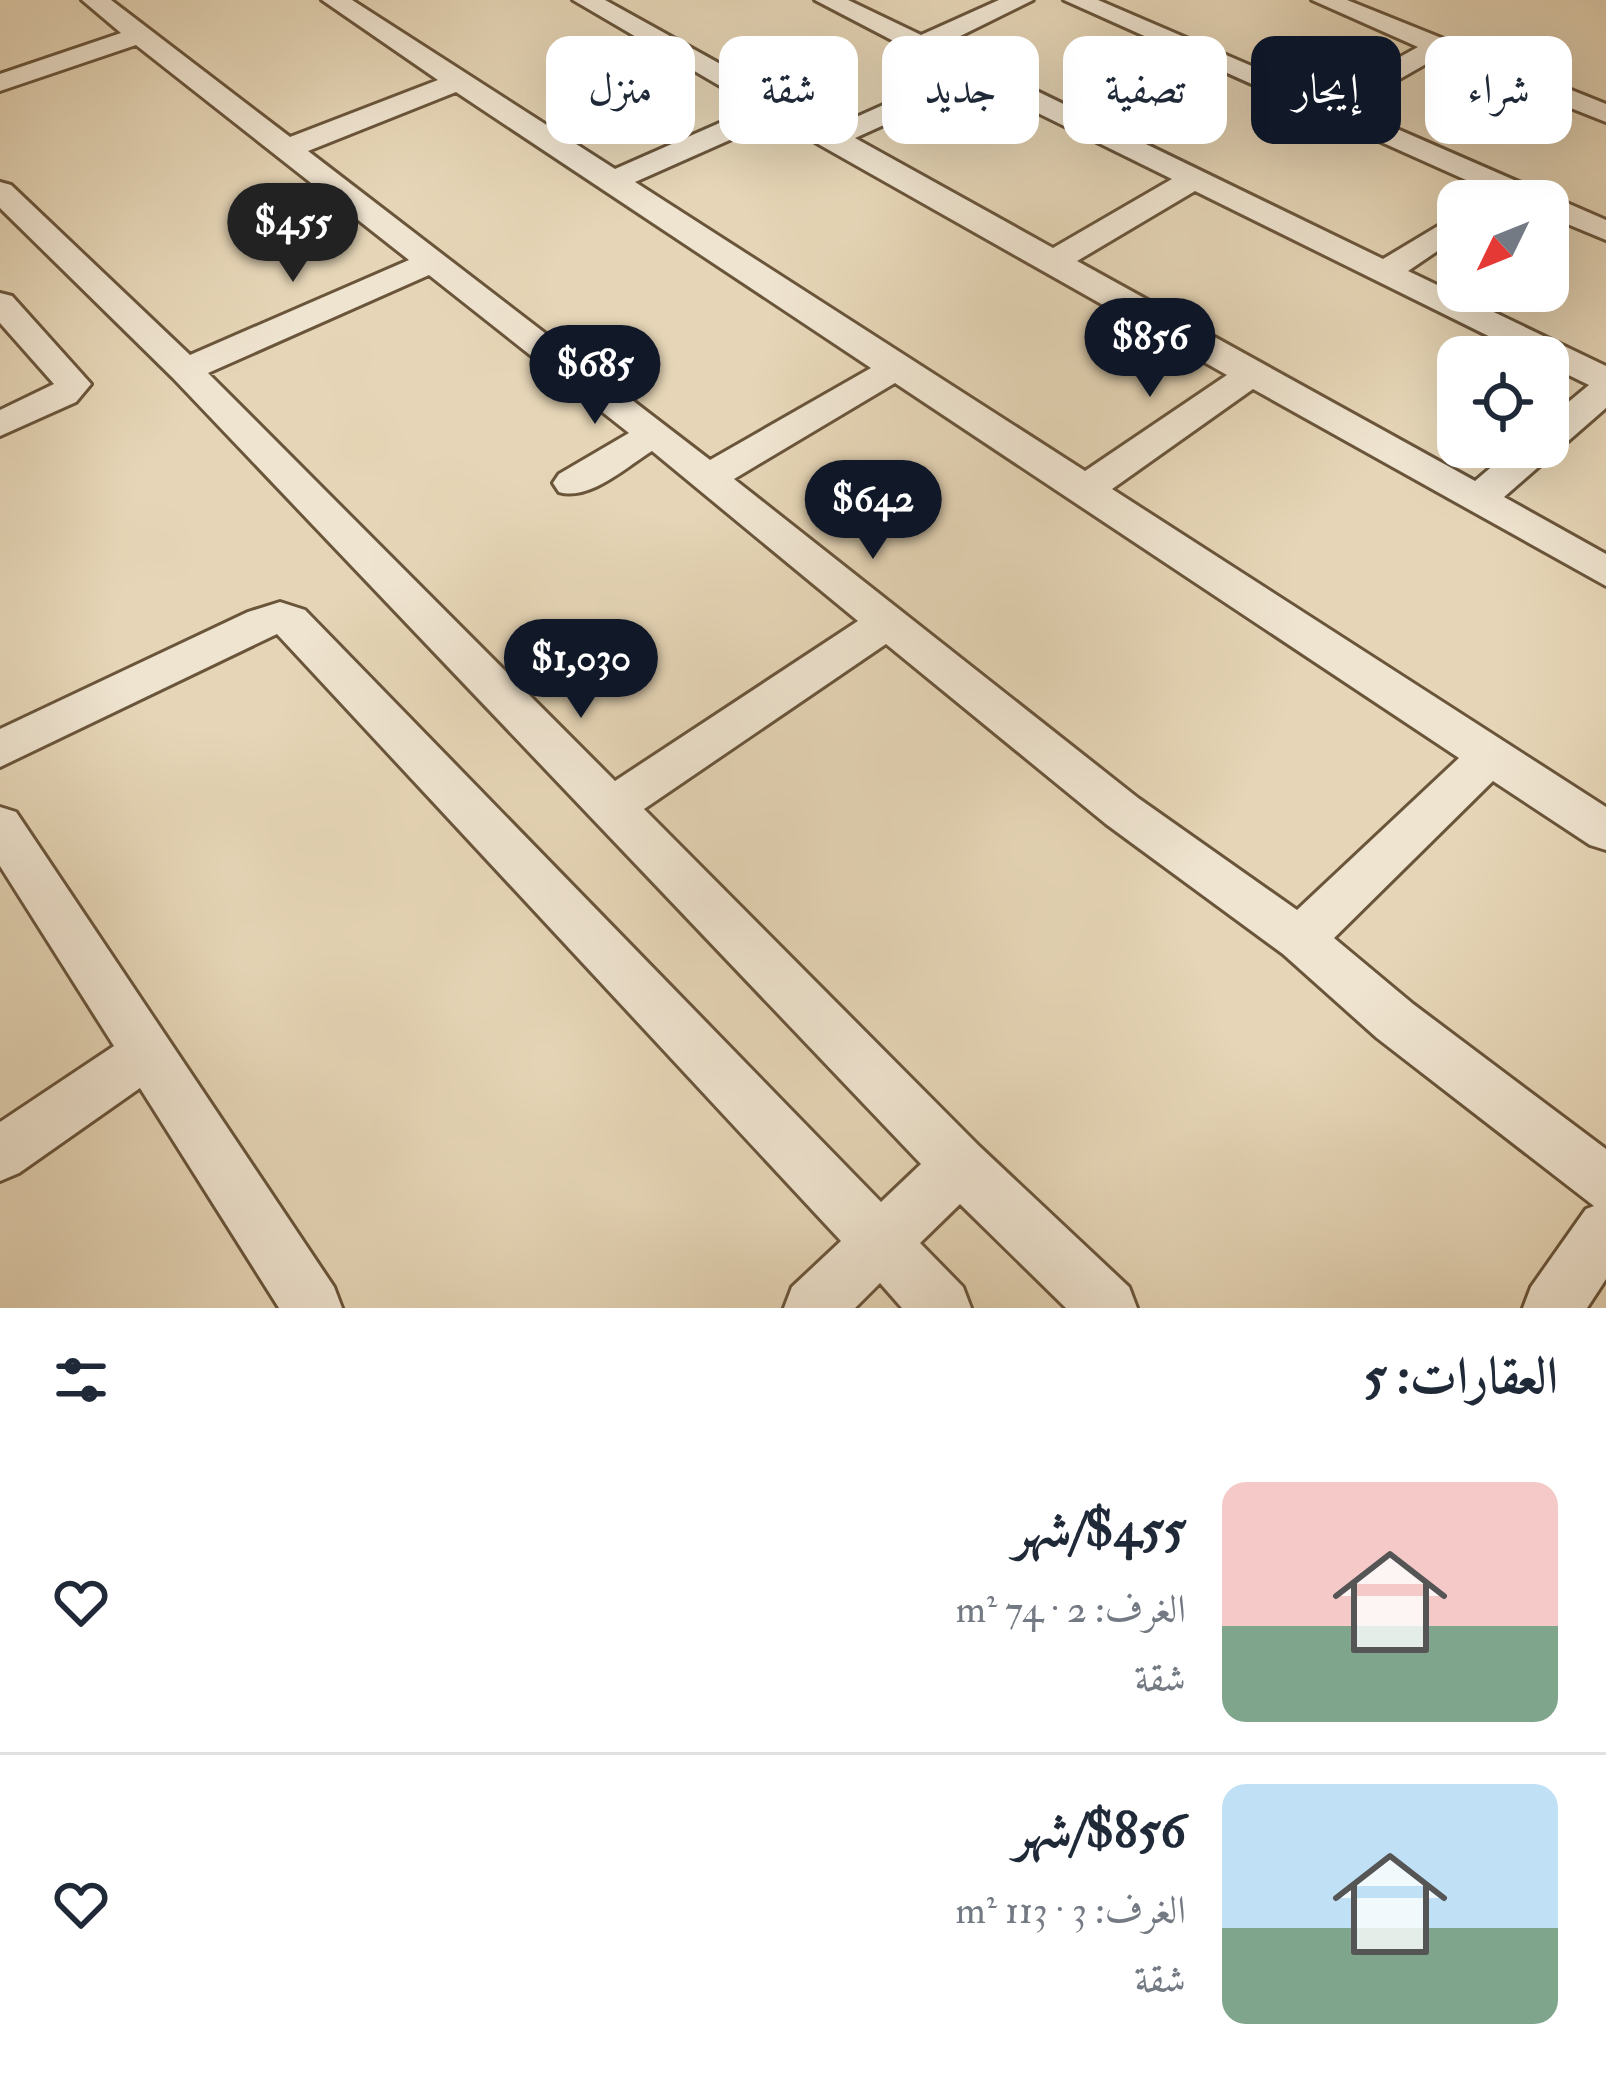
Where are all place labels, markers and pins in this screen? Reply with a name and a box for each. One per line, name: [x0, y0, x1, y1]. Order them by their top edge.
pin: $455: [222, 183, 364, 285]
pin: $856: [1079, 298, 1221, 400]
pin: $685: [524, 325, 666, 427]
pin: $642: [802, 460, 944, 562]
pin: $1,030: [483, 619, 679, 721]

